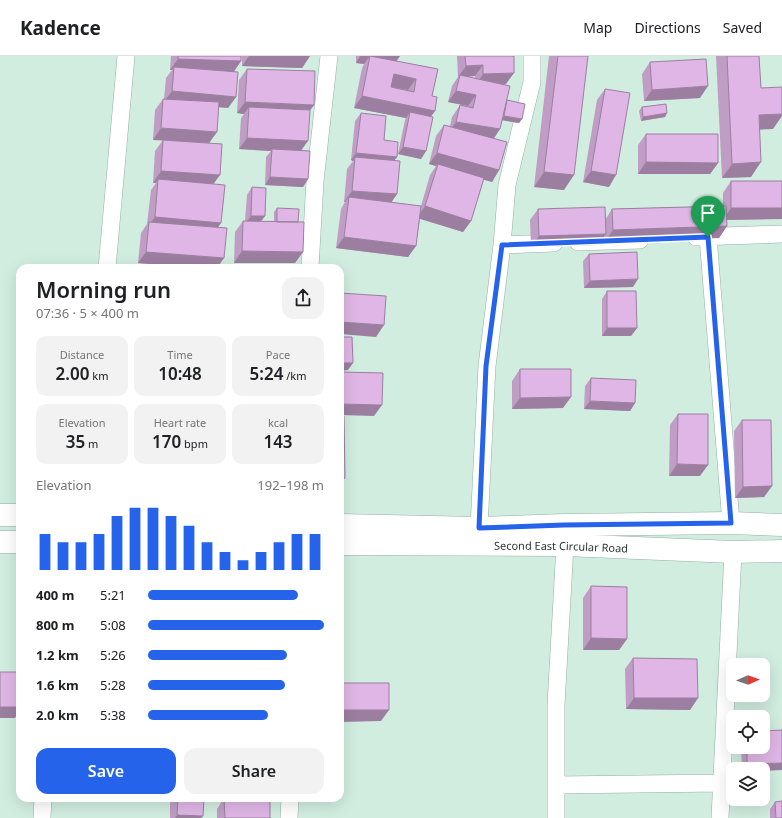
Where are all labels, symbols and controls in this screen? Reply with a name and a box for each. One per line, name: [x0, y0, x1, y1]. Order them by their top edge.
text: Kadence: [20, 15, 101, 41]
text: Map: [583, 18, 612, 37]
text: Directions: [634, 18, 701, 37]
text: Saved: [723, 18, 762, 37]
pin: [691, 196, 725, 237]
icon: arrive: [697, 202, 719, 224]
text: Morning run: [36, 274, 171, 304]
button: share: [282, 277, 324, 319]
text: 07:36 · 5 × 400 m: [36, 304, 139, 322]
text: Distance: [60, 347, 104, 362]
text: Time: [167, 347, 193, 362]
text: Pace: [266, 347, 290, 362]
text: 2.00: [56, 362, 89, 385]
text: 10:48: [158, 362, 202, 385]
text: 5:24: [250, 362, 283, 385]
text: km: [89, 368, 108, 383]
text: /km: [283, 368, 307, 383]
text: Elevation: [59, 415, 105, 430]
text: Heart rate: [154, 415, 206, 430]
text: kcal: [268, 415, 288, 430]
text: 35: [66, 430, 85, 453]
text: 170: [152, 430, 181, 453]
text: 143: [263, 430, 293, 453]
text: m: [85, 436, 98, 451]
text: bpm: [181, 436, 208, 451]
text: Elevation: [36, 476, 92, 494]
text: 192–198 m: [257, 476, 324, 494]
street label: Second East Circular Road: [494, 537, 628, 555]
text: 400 m: [36, 586, 74, 604]
text: 5:21: [100, 586, 126, 604]
text: 800 m: [36, 616, 74, 634]
text: 5:08: [100, 616, 126, 634]
text: 1.2 km: [36, 646, 79, 664]
text: 5:26: [100, 646, 126, 664]
north arrow: [726, 658, 770, 702]
map controls: [726, 658, 770, 806]
text: 1.6 km: [36, 676, 79, 694]
text: 5:28: [100, 676, 126, 694]
text: 2.0 km: [36, 706, 79, 724]
text: 5:38: [100, 706, 126, 724]
button: locate: [726, 710, 770, 754]
button: Save: [36, 748, 176, 794]
button: Share: [184, 748, 324, 794]
button: layers: [726, 762, 770, 806]

